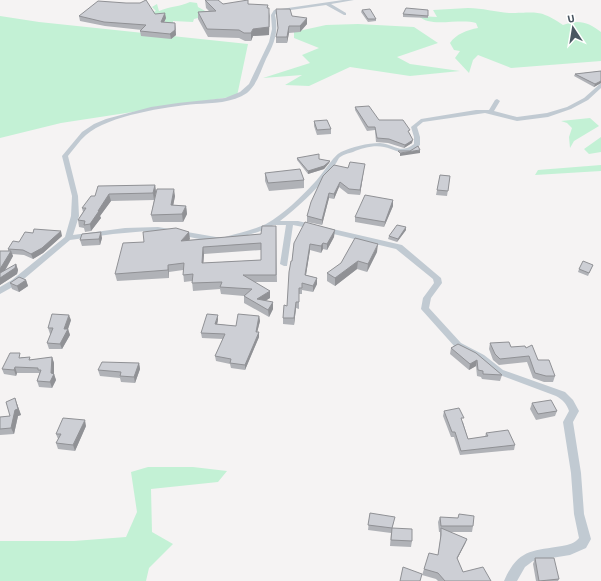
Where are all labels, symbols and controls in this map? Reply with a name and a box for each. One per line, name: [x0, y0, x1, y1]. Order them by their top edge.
north arrow: [553, 8, 593, 48]
text: U: [566, 11, 576, 27]

